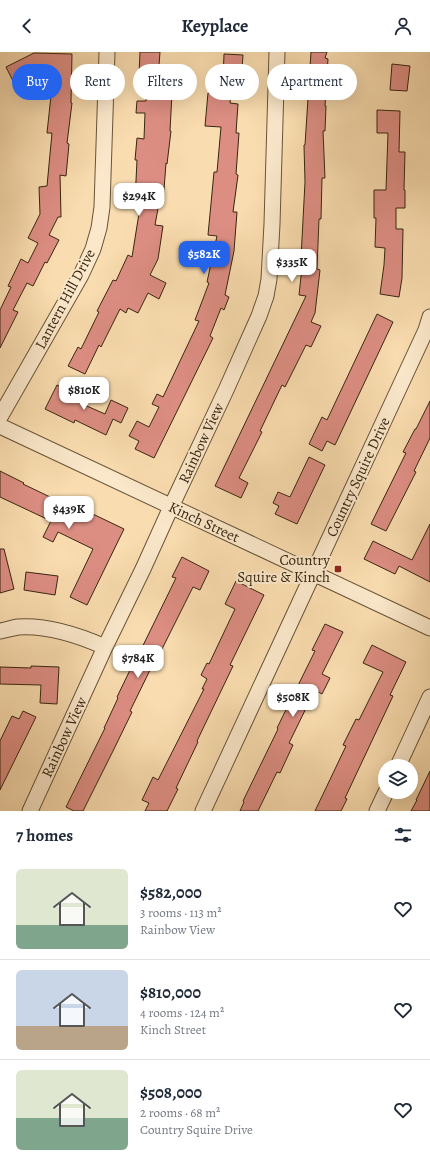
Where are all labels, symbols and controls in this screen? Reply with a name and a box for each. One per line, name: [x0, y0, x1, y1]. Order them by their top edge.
text: Keyplace: [182, 14, 248, 38]
icon: back: [16, 15, 38, 37]
icon: person: [392, 15, 414, 37]
chip: Buy: [12, 64, 62, 100]
chip: Rent: [70, 64, 125, 100]
chip: Filters: [133, 64, 197, 100]
chip: New: [205, 64, 259, 100]
chip: Apartment: [267, 64, 357, 100]
pin: $294K: [111, 183, 167, 217]
text: $294K: [122, 187, 156, 204]
pin: $582K: [176, 241, 232, 275]
street label: Lantern Hill Drive: [30, 245, 100, 353]
text: $582K: [188, 245, 220, 262]
pin: $335K: [264, 249, 320, 283]
text: $335K: [276, 253, 308, 270]
pin: $810K: [56, 377, 112, 411]
text: $810K: [68, 381, 100, 398]
street label: Rainbow View: [174, 399, 229, 487]
street label: Country Squire Drive: [321, 414, 395, 540]
pin: $439K: [41, 496, 97, 530]
street label: Kinch Street: [165, 497, 243, 547]
text: $439K: [53, 500, 85, 517]
place label: Country Squire & Kinch: [237, 550, 330, 587]
marker: Country Squire & Kinch: [333, 564, 343, 574]
pin: $784K: [110, 645, 166, 679]
text: $784K: [122, 649, 154, 666]
pin: $508K: [265, 684, 321, 718]
text: $508K: [277, 688, 309, 705]
street label: Rainbow View: [37, 693, 92, 781]
map controls: [378, 759, 418, 799]
button: layers: [378, 759, 418, 799]
text: 7 homes: [16, 824, 73, 847]
icon: filters: [392, 824, 414, 846]
text: $582,000: [140, 881, 202, 904]
icon: home: [48, 885, 96, 933]
icon: heart: [392, 898, 414, 920]
text: 3 rooms · 113 m²: [140, 904, 222, 921]
text: Rainbow View: [140, 921, 215, 938]
text: $810,000: [140, 981, 201, 1004]
icon: home: [48, 986, 96, 1034]
icon: heart: [392, 999, 414, 1021]
text: 4 rooms · 124 m²: [140, 1004, 224, 1021]
text: Kinch Street: [140, 1021, 206, 1038]
text: $508,000: [140, 1081, 202, 1104]
icon: home: [48, 1086, 96, 1134]
icon: heart: [392, 1099, 414, 1121]
text: 2 rooms · 68 m²: [140, 1104, 220, 1121]
text: Country Squire Drive: [140, 1121, 253, 1138]

